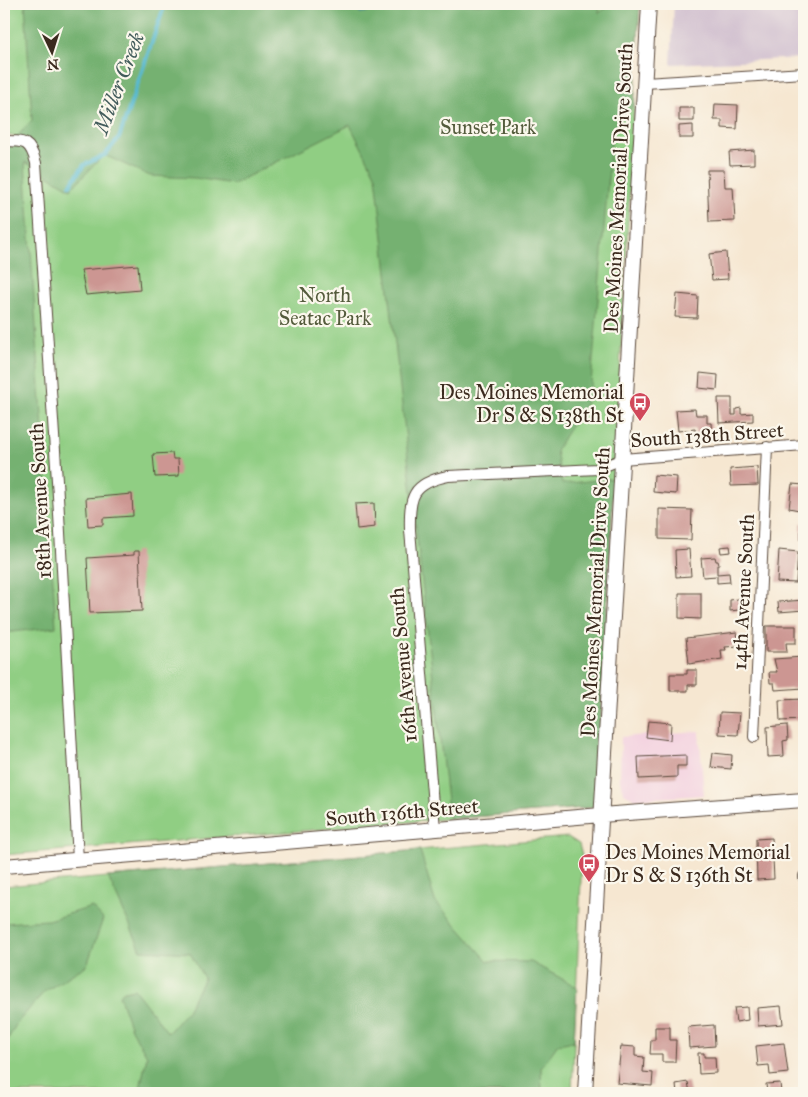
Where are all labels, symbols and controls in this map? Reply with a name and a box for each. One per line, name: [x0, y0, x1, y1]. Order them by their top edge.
north arrow: [28, 28, 78, 78]
water label: Miller Creek: [87, 28, 150, 139]
street label: Des Moines Memorial Drive South: [598, 42, 638, 334]
text: N: [46, 56, 59, 73]
park label: Sunset Park: [440, 115, 537, 139]
park label: North Seatac Park: [279, 283, 372, 330]
place label: Des Moines Memorial Dr S & S 138th St: [439, 380, 625, 427]
bus stop icon: Des Moines Memorial Dr S & S 138th St: [628, 391, 652, 422]
street label: South 138th Street: [630, 418, 784, 452]
street label: 18th Avenue South: [24, 422, 56, 580]
street label: Des Moines Memorial Drive South: [575, 446, 615, 738]
street label: 14th Avenue South: [727, 513, 759, 671]
street label: 16th Avenue South: [384, 586, 422, 744]
street label: South 136th Street: [325, 793, 479, 831]
place label: Des Moines Memorial Dr S & S 136th St: [605, 840, 791, 887]
bus stop icon: Des Moines Memorial Dr S & S 136th St: [577, 852, 601, 883]

